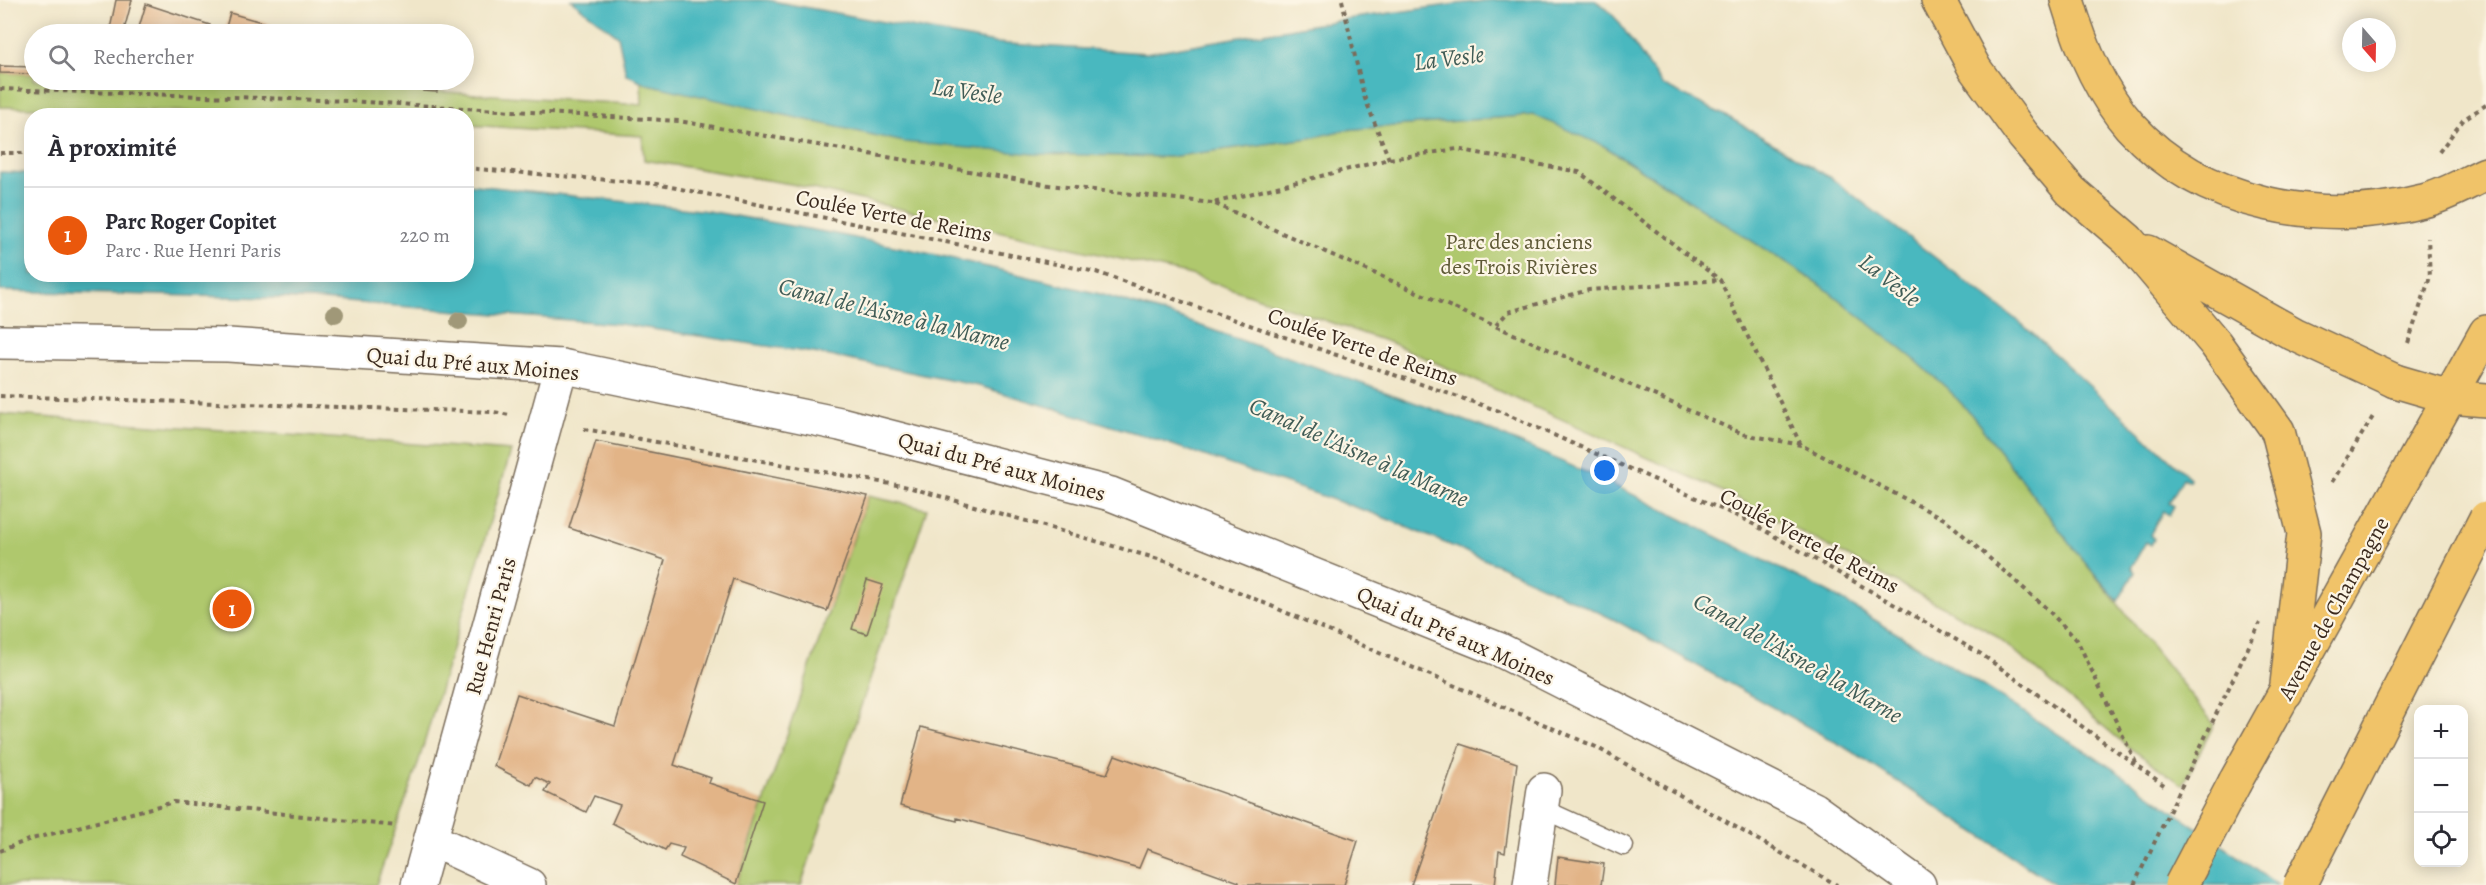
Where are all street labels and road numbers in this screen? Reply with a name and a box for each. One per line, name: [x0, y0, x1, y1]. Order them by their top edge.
street label: Coulée Verte de Reims: [793, 182, 994, 250]
street label: Coulée Verte de Reims: [1264, 300, 1462, 394]
street label: Quai du Pré aux Moines: [365, 340, 581, 388]
street label: Quai du Pré aux Moines: [895, 425, 1109, 509]
street label: Coulée Verte de Reims: [1715, 481, 1905, 601]
street label: Avenue de Champagne: [2271, 512, 2397, 706]
street label: Rue Henri Paris: [458, 554, 524, 698]
street label: Quai du Pré aux Moines: [1352, 579, 1559, 693]

